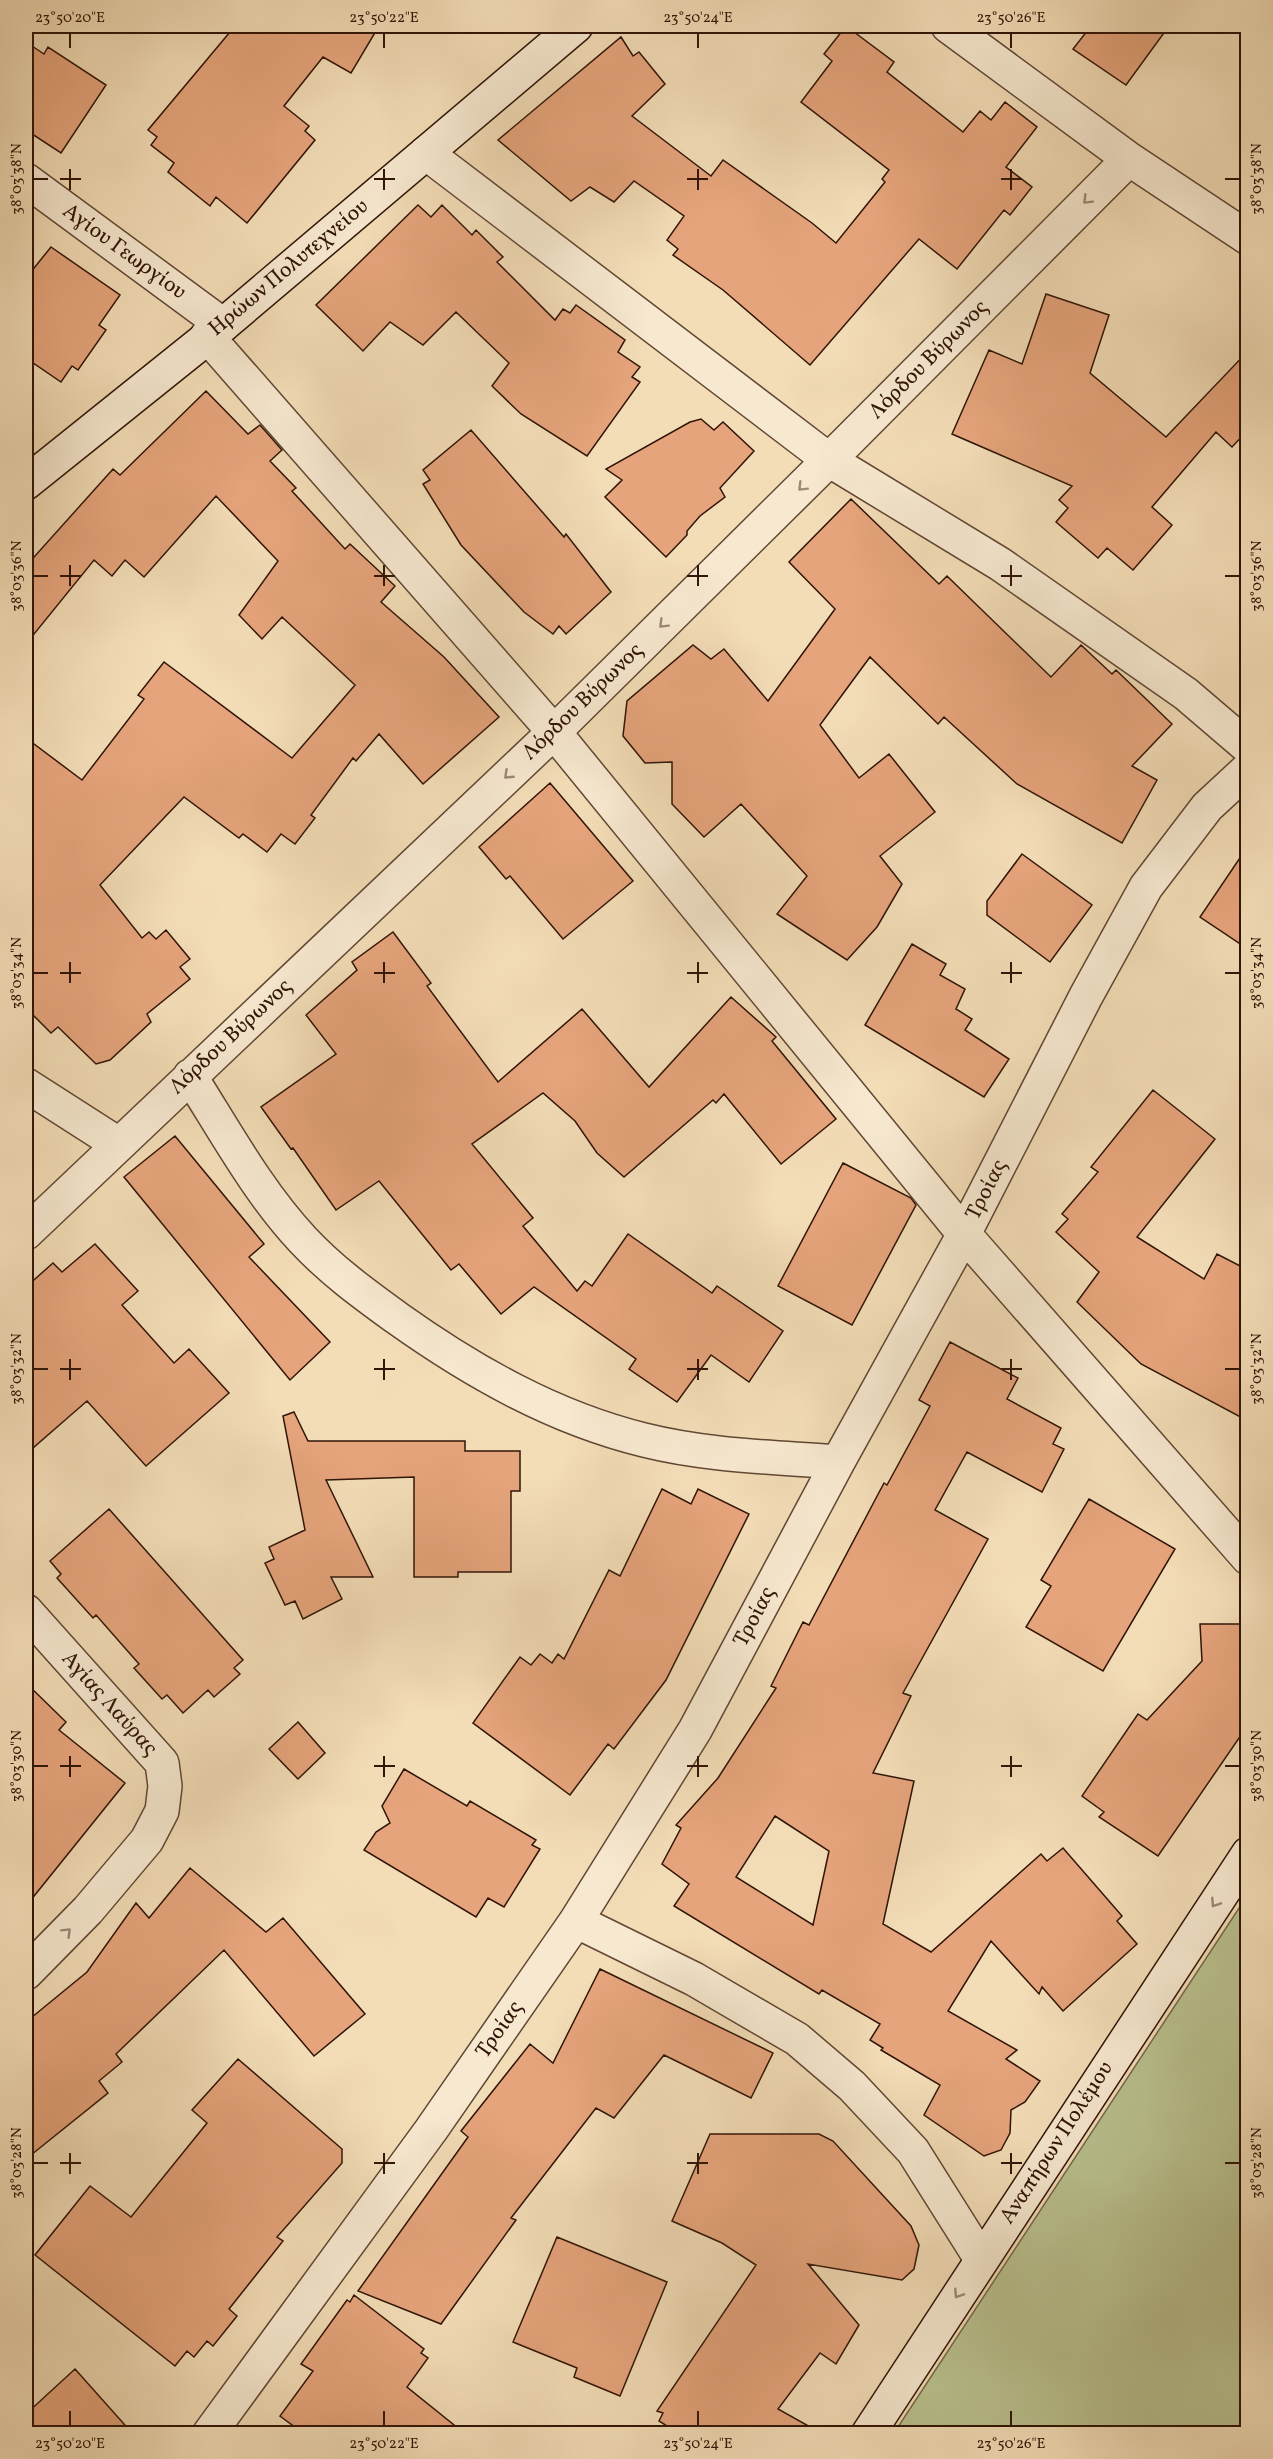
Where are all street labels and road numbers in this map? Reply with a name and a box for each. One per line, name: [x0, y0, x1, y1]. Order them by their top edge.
street label: Ηρώων Πολυτεχνείου: [202, 192, 376, 344]
street label: Αγίου Γεωργίου: [56, 196, 192, 308]
street label: Λόρδου Βύρωνος: [862, 293, 996, 427]
street label: Λόρδου Βύρωνος: [515, 636, 651, 768]
street label: Λόρδου Βύρωνος: [163, 972, 299, 1102]
street label: Τροίας: [959, 1154, 1016, 1226]
street label: Τροίας: [726, 1581, 784, 1653]
street label: Αγίας Λαύρας: [53, 1645, 165, 1763]
street label: Τροίας: [469, 1995, 531, 2065]
street label: Αναπήρων Πολέμου: [993, 2056, 1121, 2230]

